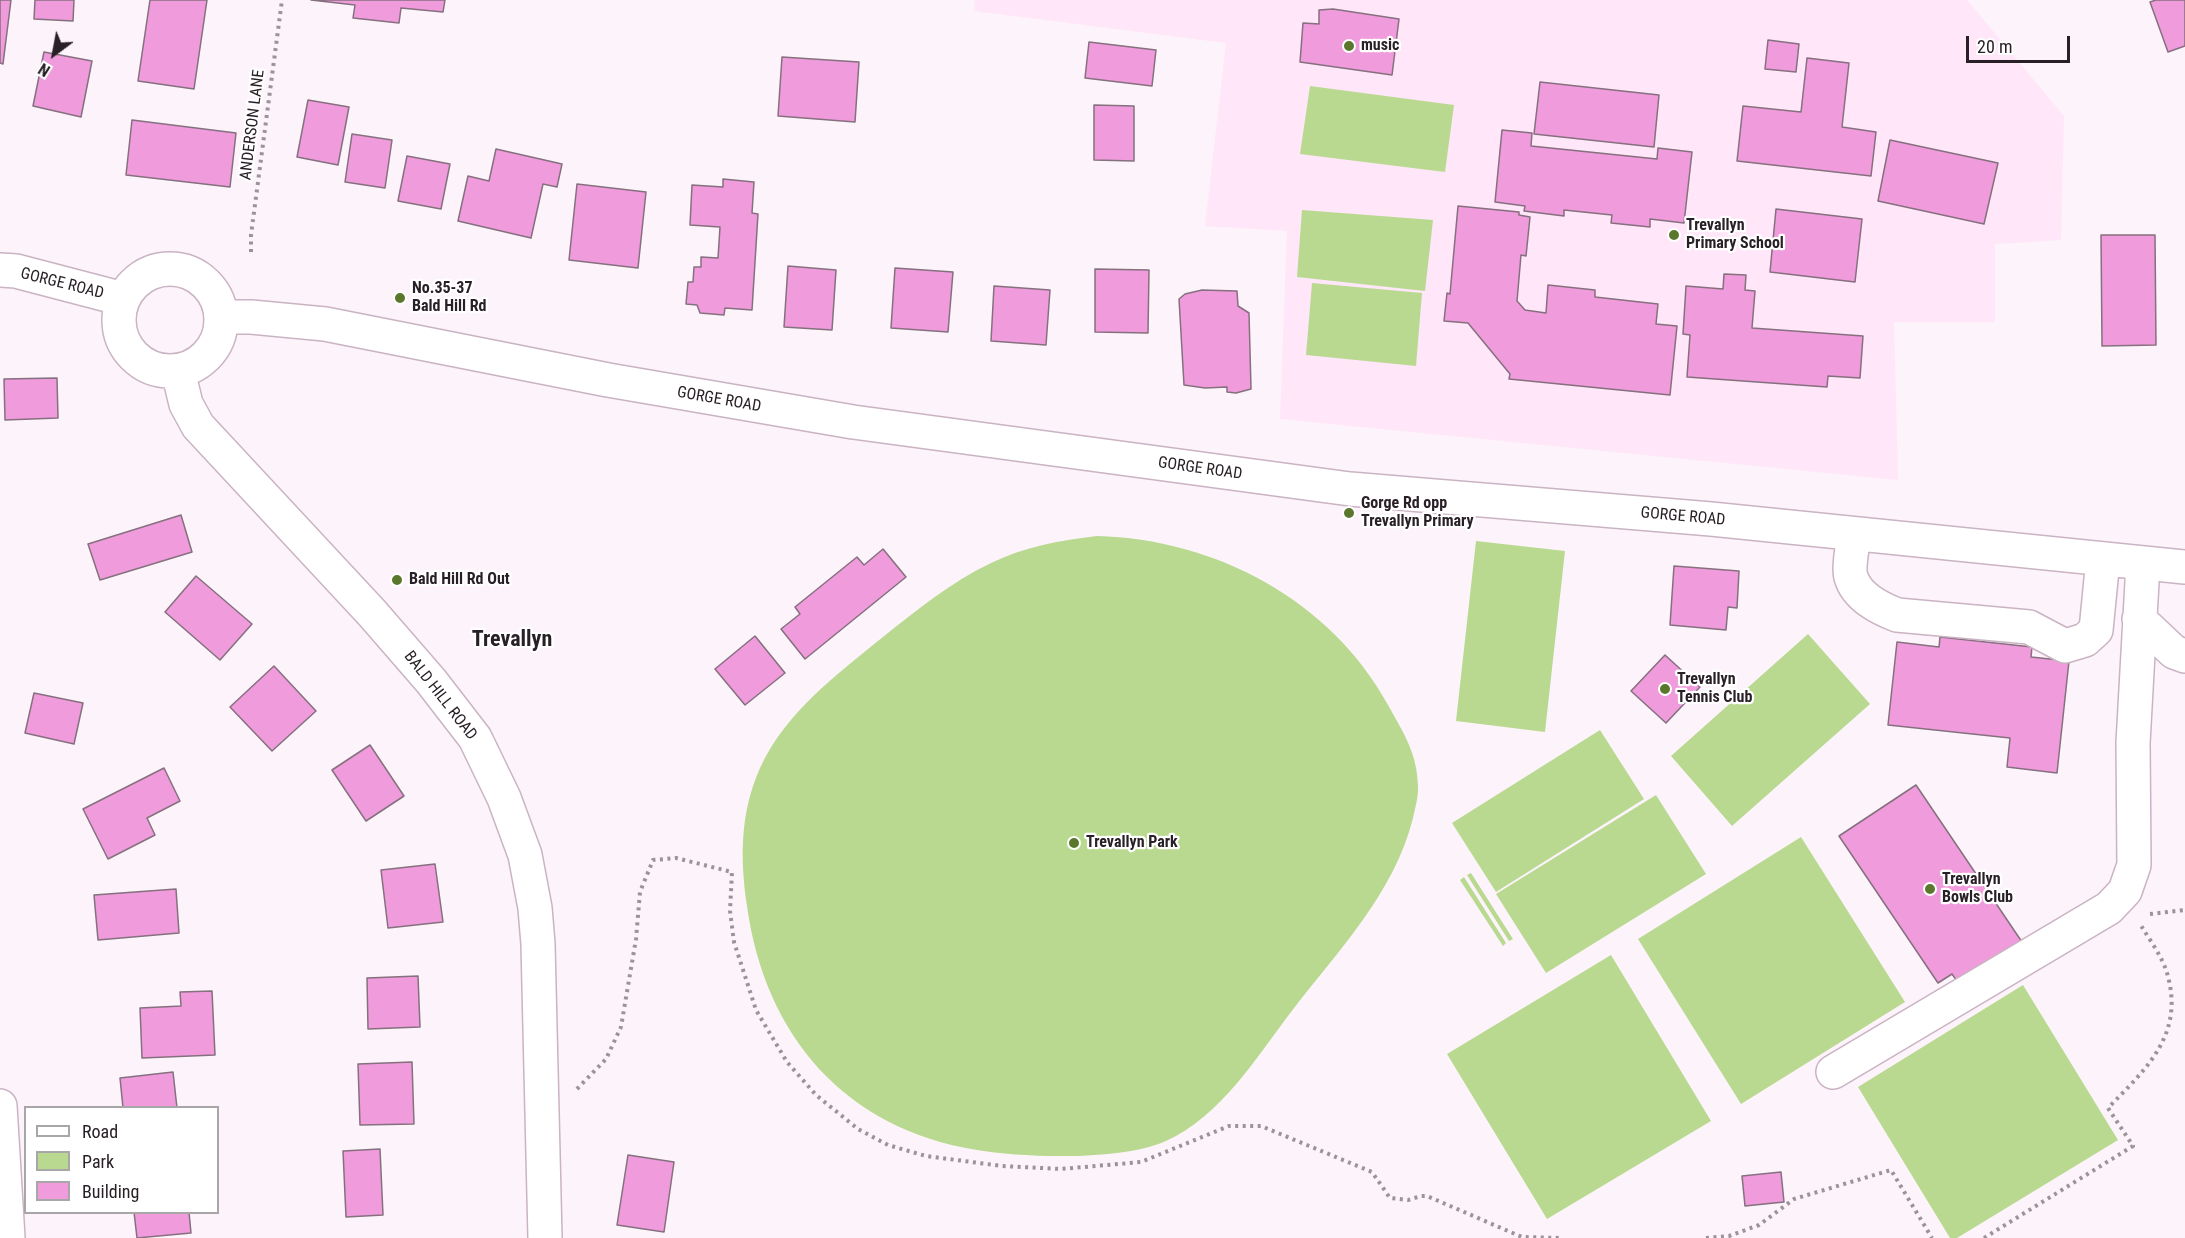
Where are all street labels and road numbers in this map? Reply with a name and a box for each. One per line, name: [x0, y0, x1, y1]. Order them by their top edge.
street label: ANDERSON LANE: [237, 69, 269, 181]
street label: GORGE ROAD: [18, 264, 106, 304]
street label: GORGE ROAD: [676, 383, 762, 417]
street label: GORGE ROAD: [1157, 454, 1243, 484]
street label: GORGE ROAD: [1640, 504, 1726, 530]
street label: BALD HILL ROAD: [399, 648, 481, 744]

